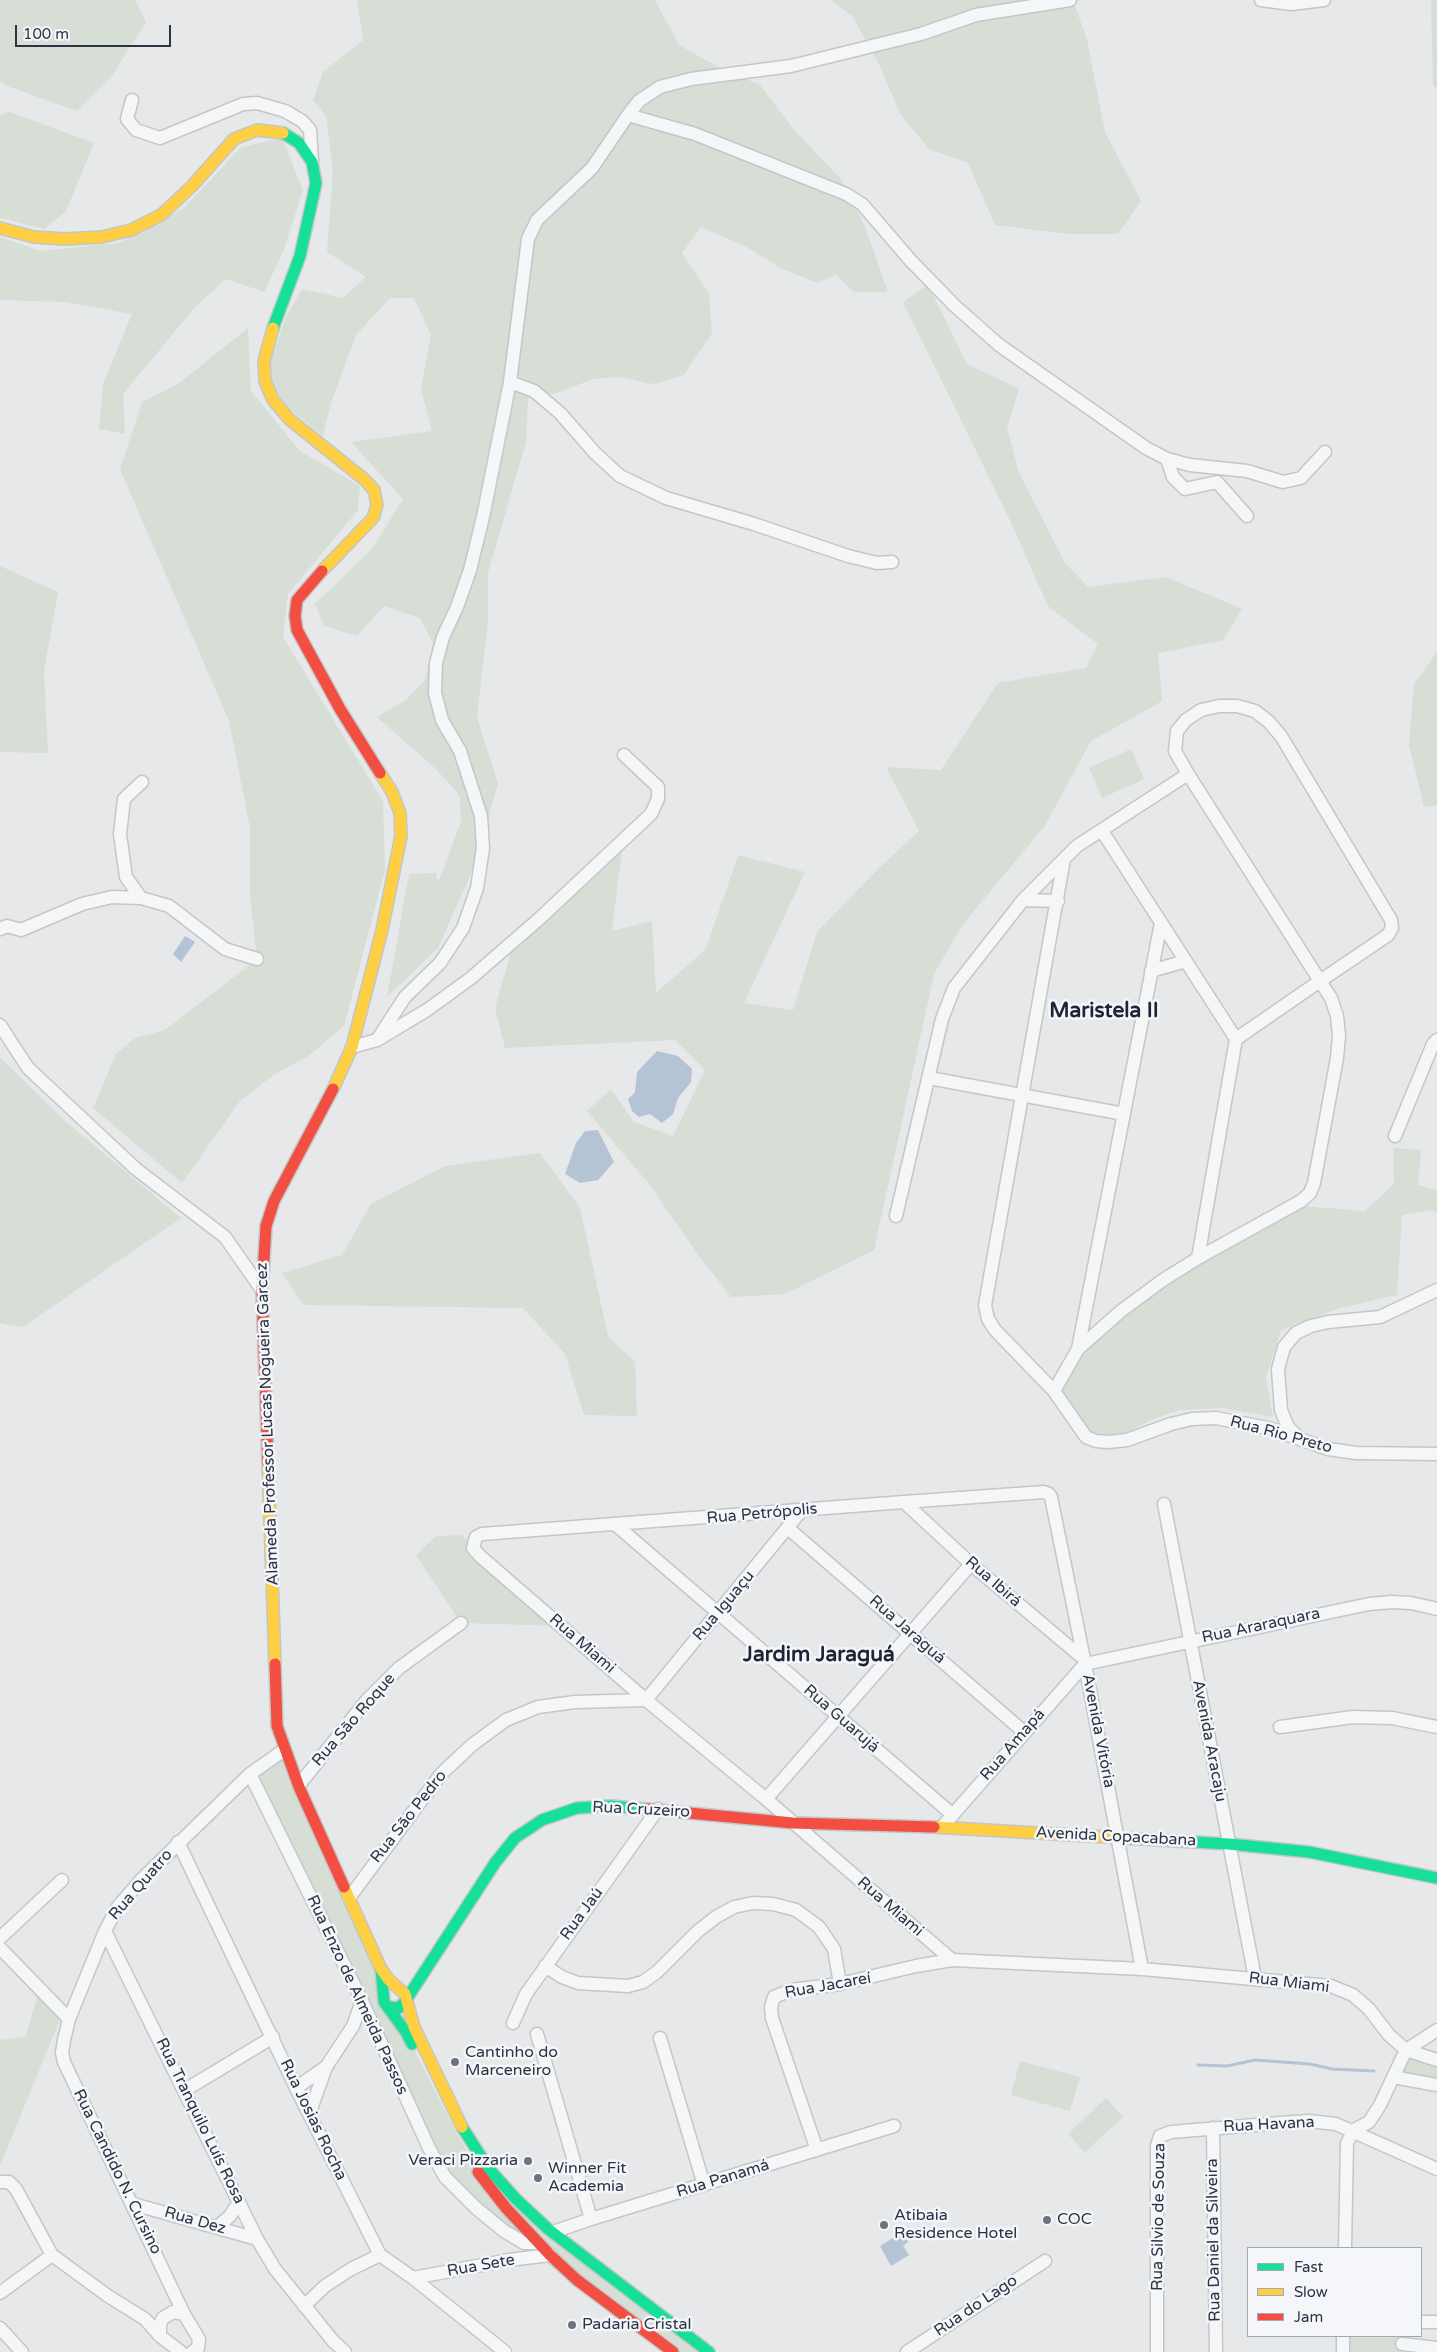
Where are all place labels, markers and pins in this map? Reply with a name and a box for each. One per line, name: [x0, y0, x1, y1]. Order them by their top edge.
place label: Cantinho do Marceneiro: [465, 2043, 558, 2081]
marker: Cantinho do Marceneiro: [449, 2056, 461, 2068]
place label: Veraci Pizzaria: [408, 2151, 518, 2171]
marker: Veraci Pizzaria: [522, 2155, 534, 2167]
place label: Winner Fit Academia: [548, 2159, 626, 2197]
marker: Winner Fit Academia: [532, 2172, 544, 2184]
place label: Atibaia Residence Hotel: [894, 2206, 1017, 2244]
place label: COC: [1057, 2210, 1092, 2230]
marker: COC: [1041, 2214, 1053, 2226]
marker: Atibaia Residence Hotel: [878, 2219, 890, 2231]
place label: Padaria Cristal: [582, 2315, 692, 2335]
marker: Padaria Cristal: [566, 2319, 578, 2331]

